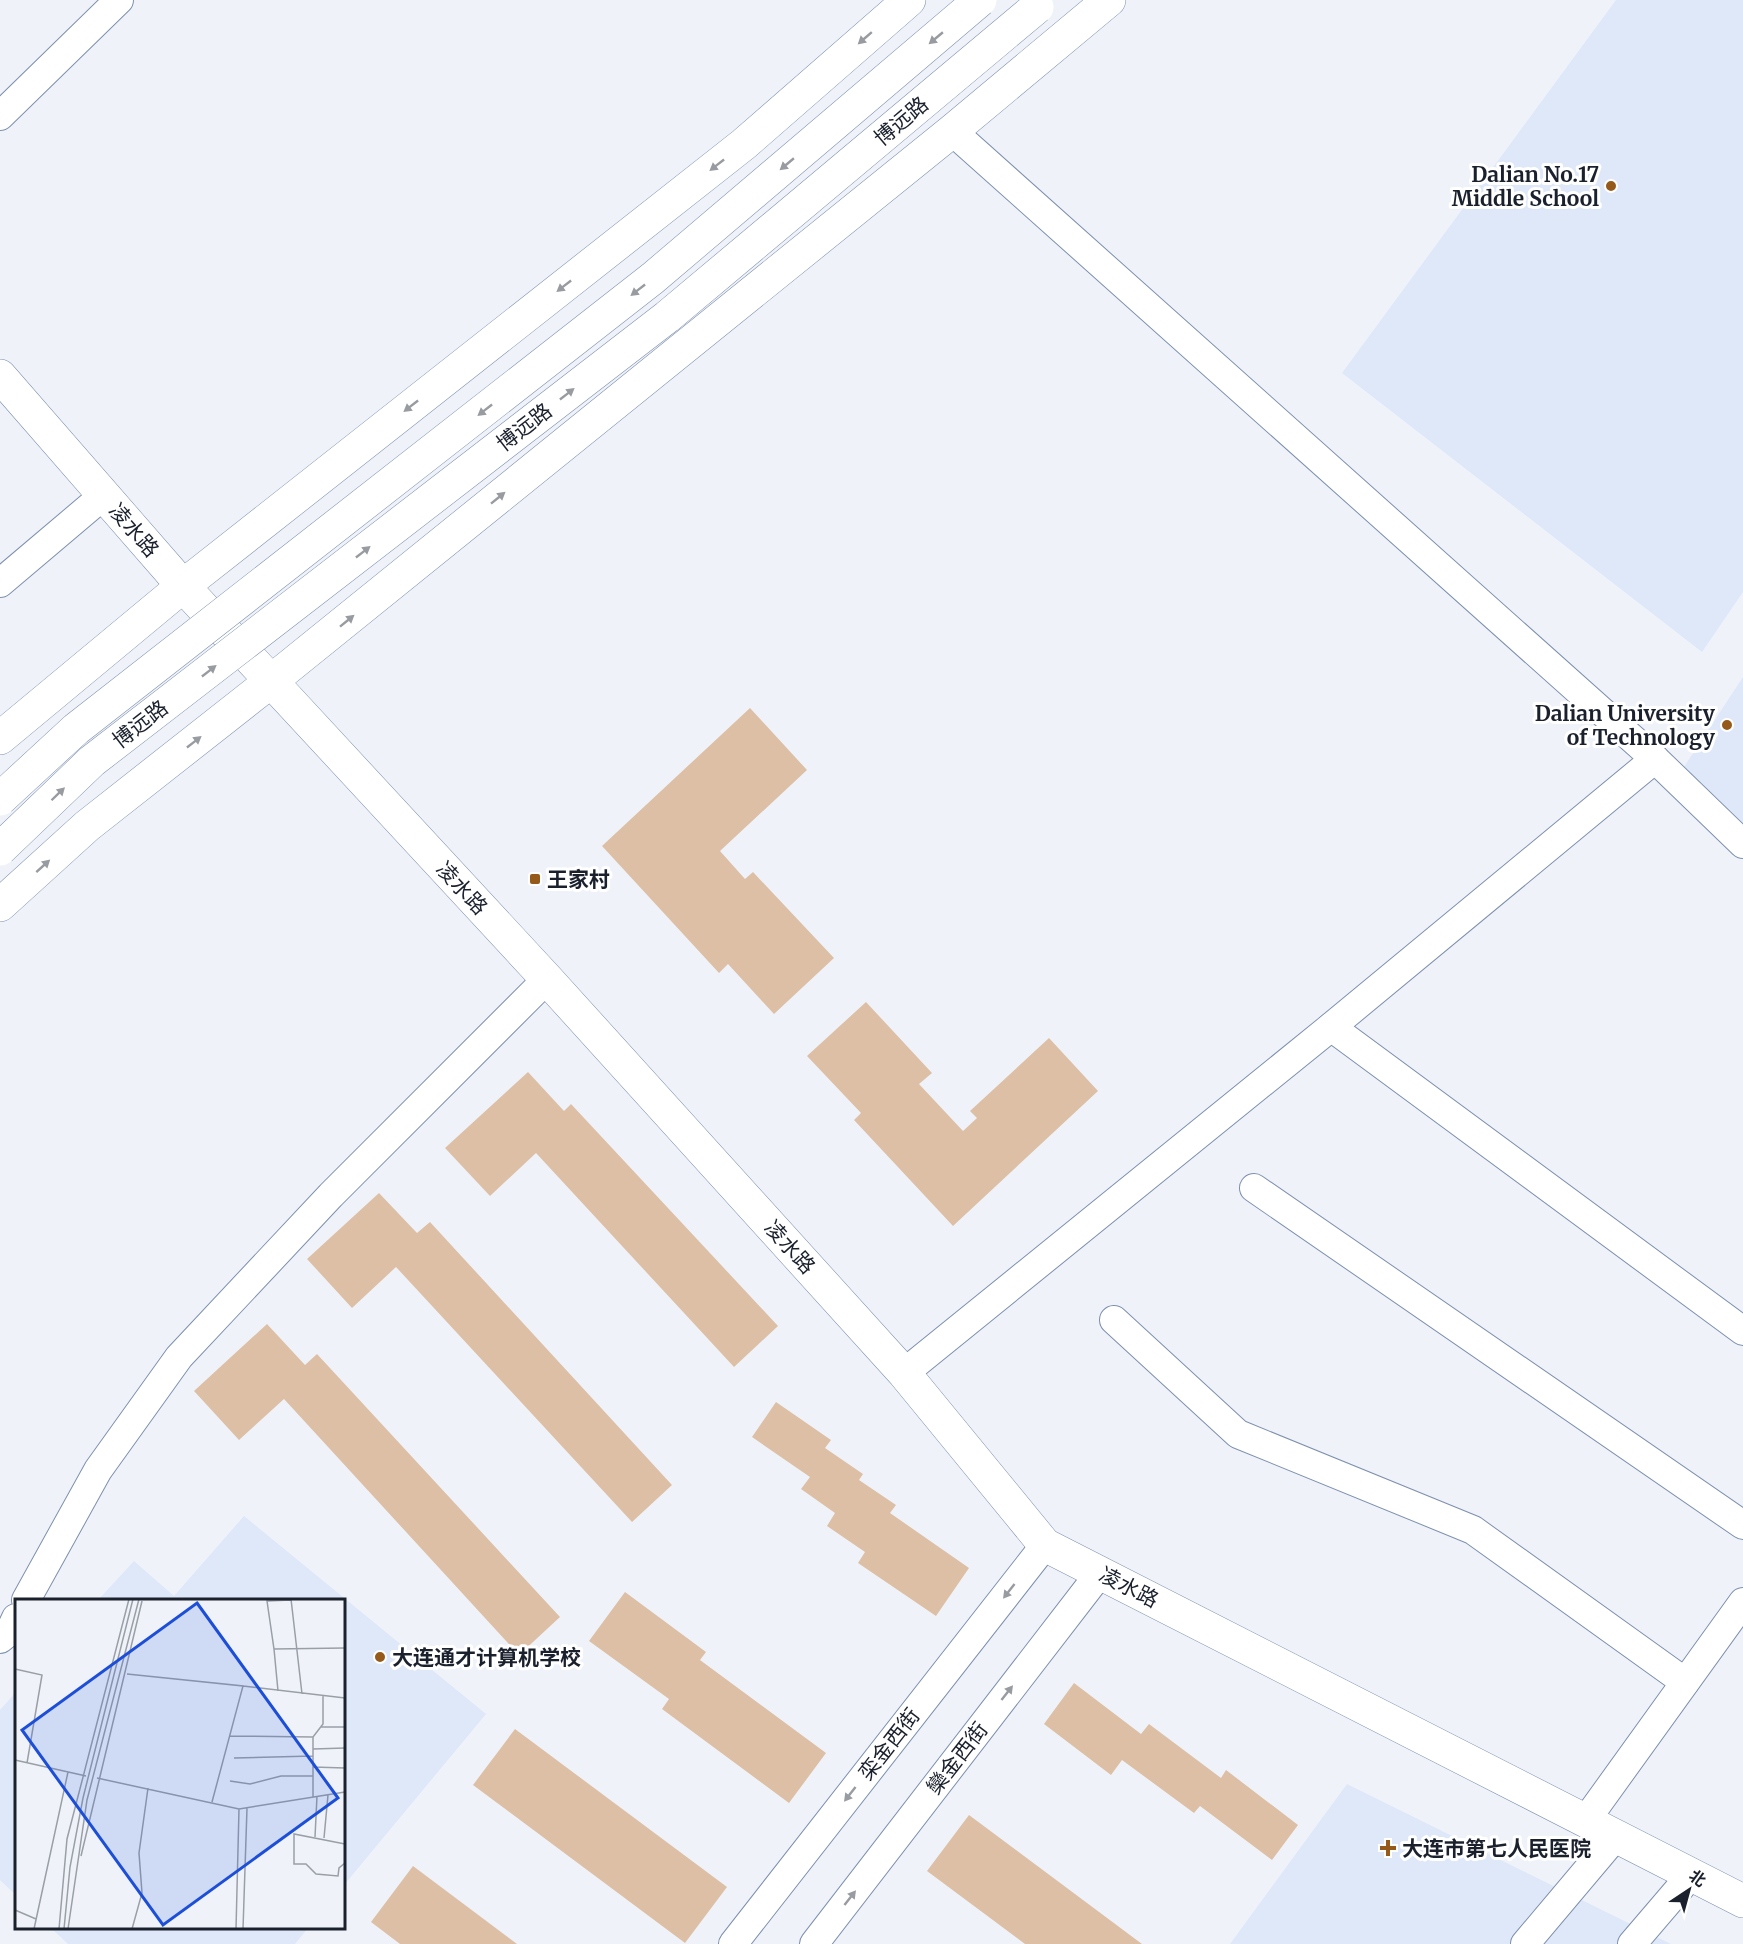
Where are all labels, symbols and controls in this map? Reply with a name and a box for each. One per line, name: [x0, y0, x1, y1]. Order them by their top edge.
one-way arrow: [929, 31, 944, 44]
one-way arrow: [857, 32, 873, 45]
street label: 博远路: [868, 90, 934, 152]
one-way arrow: [779, 158, 795, 171]
one-way arrow: [709, 159, 725, 172]
place label: Dalian No.17 Middle School: [1452, 161, 1599, 212]
marker: Dalian No.17 Middle School: [1604, 179, 1618, 193]
one-way arrow: [556, 279, 572, 292]
one-way arrow: [631, 284, 646, 296]
one-way arrow: [559, 387, 575, 400]
street label: 博远路: [491, 397, 557, 457]
one-way arrow: [403, 400, 418, 412]
one-way arrow: [477, 404, 493, 416]
one-way arrow: [490, 492, 505, 505]
street label: 凌水路: [103, 497, 165, 563]
one-way arrow: [355, 545, 371, 558]
one-way arrow: [339, 615, 354, 627]
one-way arrow: [201, 665, 216, 677]
street label: 博远路: [107, 694, 173, 754]
place label: Dalian University of Technology: [1535, 700, 1716, 751]
marker: Dalian University of Technology: [1720, 718, 1734, 732]
one-way arrow: [186, 736, 202, 748]
one-way arrow: [50, 787, 65, 801]
street label: 凌水路: [431, 856, 493, 920]
one-way arrow: [36, 859, 51, 873]
place label: 王家村: [547, 866, 610, 893]
marker: 王家村: [528, 872, 542, 886]
street label: 凌水路: [759, 1215, 821, 1279]
street label: 凌水路: [1095, 1561, 1163, 1613]
one-way arrow: [1003, 1583, 1015, 1599]
inset map: [15, 1599, 345, 1929]
place label: 大连通才计算机学校: [392, 1644, 581, 1671]
marker: 大连通才计算机学校: [373, 1650, 387, 1664]
one-way arrow: [1001, 1685, 1013, 1701]
street label: 栾金西街: [853, 1703, 925, 1785]
street label: 欒金西街: [921, 1717, 993, 1799]
one-way arrow: [844, 1786, 857, 1802]
place label: 大连市第七人民医院: [1402, 1835, 1591, 1862]
marker: 大连市第七人民医院: [1379, 1839, 1397, 1857]
north arrow: [1659, 1860, 1719, 1920]
text: 北: [1685, 1865, 1710, 1891]
one-way arrow: [843, 1890, 855, 1905]

